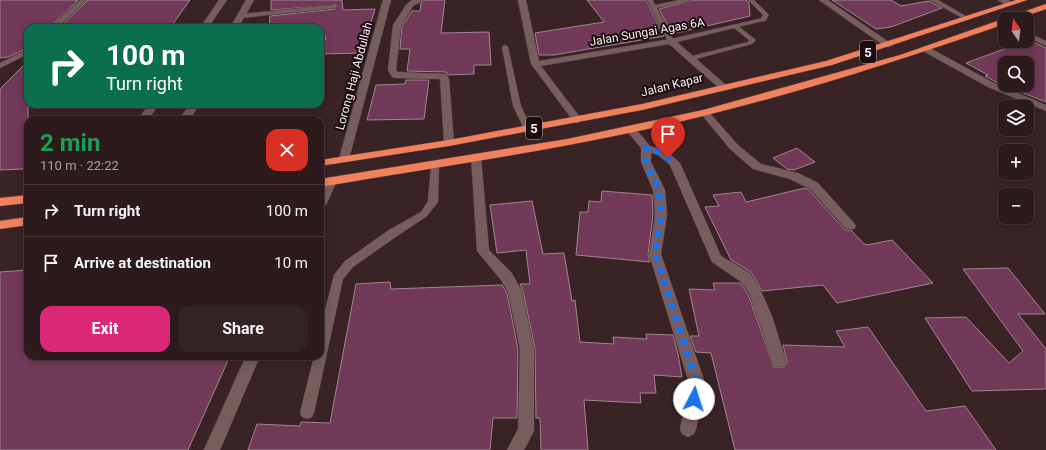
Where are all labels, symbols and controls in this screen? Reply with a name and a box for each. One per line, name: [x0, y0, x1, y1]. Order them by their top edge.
north arrow: [998, 12, 1034, 48]
map controls: [998, 12, 1034, 224]
street label: Jalan Sungai Agas 6A: [588, 15, 706, 49]
street label: Lorong Haji Abdullah: [333, 20, 375, 132]
text: 100 m: [106, 39, 185, 72]
icon: right: [40, 40, 92, 92]
road number: 5: [860, 41, 876, 63]
button: search: [998, 56, 1034, 92]
street label: Jalan Kapar: [639, 71, 705, 99]
text: Turn right: [106, 73, 183, 94]
button: layers: [998, 100, 1034, 136]
road number: 5: [526, 117, 542, 139]
pin: [651, 117, 685, 158]
icon: arrive: [657, 123, 679, 145]
text: 2 min: [40, 129, 100, 157]
button: close: [266, 129, 308, 171]
button: +: [998, 144, 1034, 180]
text: 110 m · 22:22: [40, 158, 119, 173]
button: −: [998, 188, 1034, 224]
icon: right: [40, 200, 62, 222]
text: Turn right: [74, 202, 140, 220]
text: 100 m: [266, 202, 308, 220]
icon: arrive: [40, 252, 62, 274]
text: Arrive at destination: [74, 254, 211, 272]
text: 10 m: [274, 254, 308, 272]
button: Exit: [40, 306, 170, 352]
button: Share: [178, 306, 308, 352]
position arrow: [673, 378, 715, 420]

